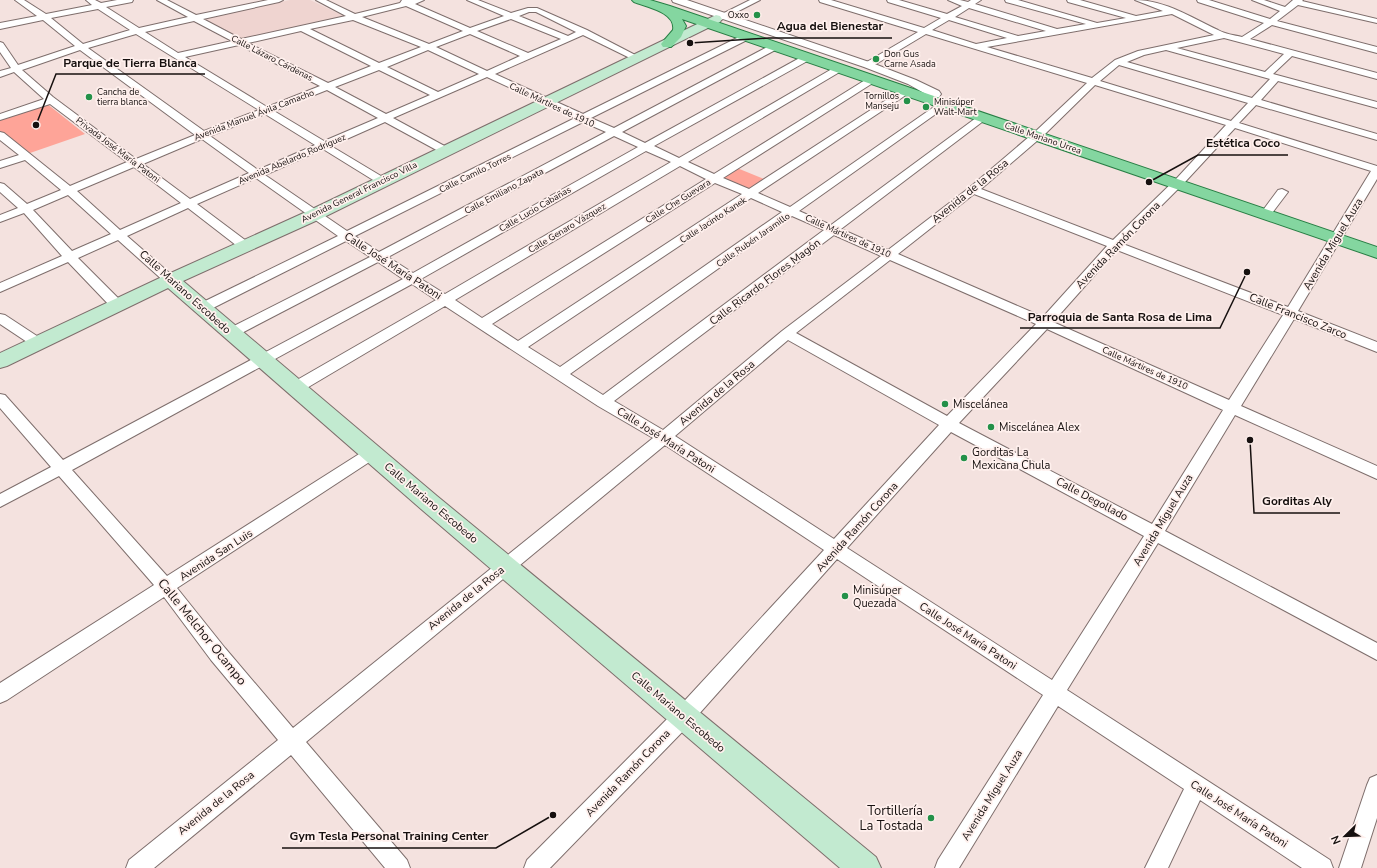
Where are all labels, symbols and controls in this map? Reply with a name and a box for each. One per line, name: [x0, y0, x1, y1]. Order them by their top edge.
place label: Oxxo: [728, 9, 749, 21]
marker: Oxxo: [752, 10, 762, 20]
callout: Agua del Bienestar: [769, 14, 892, 38]
text: Agua del Bienestar: [777, 18, 884, 34]
street label: Calle Lázaro Cárdenas: [229, 32, 315, 84]
place label: Don Gus Carne Asada: [884, 48, 936, 70]
callout: Parque de Tierra Blanca: [56, 50, 205, 74]
marker: Don Gus Carne Asada: [871, 54, 881, 64]
text: Parque de Tierra Blanca: [63, 55, 197, 71]
street label: Calle Mártires de 1910: [507, 80, 597, 130]
place label: Cancha de tierra blanca: [97, 86, 147, 108]
street label: Avenida Manuel Ávila Camacho: [192, 86, 316, 144]
place label: Tornillos Manseju: [864, 90, 899, 112]
marker: Cancha de tierra blanca: [84, 92, 94, 102]
marker: Tornillos Manseju: [902, 96, 912, 106]
place label: Minisúper Walt-Mart: [934, 96, 978, 118]
marker: Minisúper Walt-Mart: [921, 102, 931, 112]
street label: Privada José María Patoni: [74, 114, 162, 186]
street label: Calle Mariano Urrea: [1003, 119, 1083, 157]
street label: Avenida Abelardo Rodríguez: [236, 131, 348, 187]
callout: Estética Coco: [1198, 131, 1288, 155]
text: Estética Coco: [1206, 135, 1280, 151]
street label: Calle Camilo Torres: [437, 150, 513, 196]
street label: Avenida de la Rosa: [929, 155, 1012, 227]
street label: Avenida General Francisco Villa: [299, 159, 419, 225]
street label: Calle Emiliano Zapata: [462, 165, 546, 217]
street label: Calle Che Guevara: [643, 176, 713, 226]
street label: Calle Lucio Cabañas: [497, 183, 573, 235]
street label: Calle Jacinto Kanek: [677, 194, 749, 246]
street label: Avenida Miguel Auza: [1300, 195, 1366, 293]
street label: Avenida Ramón Corona: [1072, 198, 1164, 292]
street label: Calle Genaro Vázquez: [526, 200, 608, 256]
street label: Calle Rubén Jaramillo: [714, 210, 792, 270]
street label: Calle Mártires de 1910: [803, 212, 893, 260]
street label: Calle José María Patoni: [341, 229, 445, 303]
street label: Calle Ricardo Flores Magón: [706, 235, 824, 329]
street label: Calle Mariano Escobedo: [136, 247, 234, 337]
street label: Calle Francisco Zarco: [1247, 290, 1349, 342]
callout: Parroquia de Santa Rosa de Lima: [1020, 304, 1220, 328]
text: Parroquia de Santa Rosa de Lima: [1028, 309, 1212, 325]
street label: Calle Mártires de 1910: [1100, 344, 1190, 392]
street label: Avenida de la Rosa: [676, 357, 758, 429]
place label: Miscelánea: [953, 397, 1008, 412]
marker: Miscelánea: [940, 399, 950, 409]
street label: Calle José María Patoni: [614, 404, 718, 476]
place label: Miscelánea Alex: [999, 420, 1080, 435]
marker: Miscelánea Alex: [986, 422, 996, 432]
place label: Gorditas La Mexicana Chula: [972, 445, 1050, 473]
marker: Gorditas La Mexicana Chula: [959, 453, 969, 463]
street label: Calle Mariano Escobedo: [381, 459, 481, 547]
street label: Avenida Miguel Auza: [1130, 471, 1196, 569]
street label: Calle Degollado: [1053, 474, 1131, 524]
street label: Avenida Ramón Corona: [813, 479, 901, 575]
callout: Gorditas Aly: [1254, 489, 1340, 513]
text: Gorditas Aly: [1262, 493, 1333, 509]
street label: Avenida San Luis: [176, 526, 256, 584]
street label: Avenida de la Rosa: [425, 562, 508, 634]
street label: Calle Melchor Ocampo: [153, 575, 251, 689]
place label: Minisúper Quezada: [853, 583, 901, 611]
marker: Minisúper Quezada: [840, 591, 850, 601]
street label: Calle José María Patoni: [916, 599, 1020, 673]
street label: Calle Mariano Escobedo: [628, 668, 728, 756]
street label: Avenida Ramón Corona: [582, 726, 674, 820]
street label: Avenida Miguel Auza: [958, 747, 1026, 843]
street label: Avenida de la Rosa: [175, 767, 258, 839]
street label: Calle José María Patoni: [1187, 777, 1291, 851]
place label: Tortillería La Tostada: [860, 802, 923, 835]
marker: Tortillería La Tostada: [926, 813, 936, 823]
north arrow: [1325, 816, 1365, 856]
callout: Gym Tesla Personal Training Center: [282, 824, 496, 848]
text: Gym Tesla Personal Training Center: [290, 828, 489, 844]
text: N: [1328, 833, 1345, 846]

